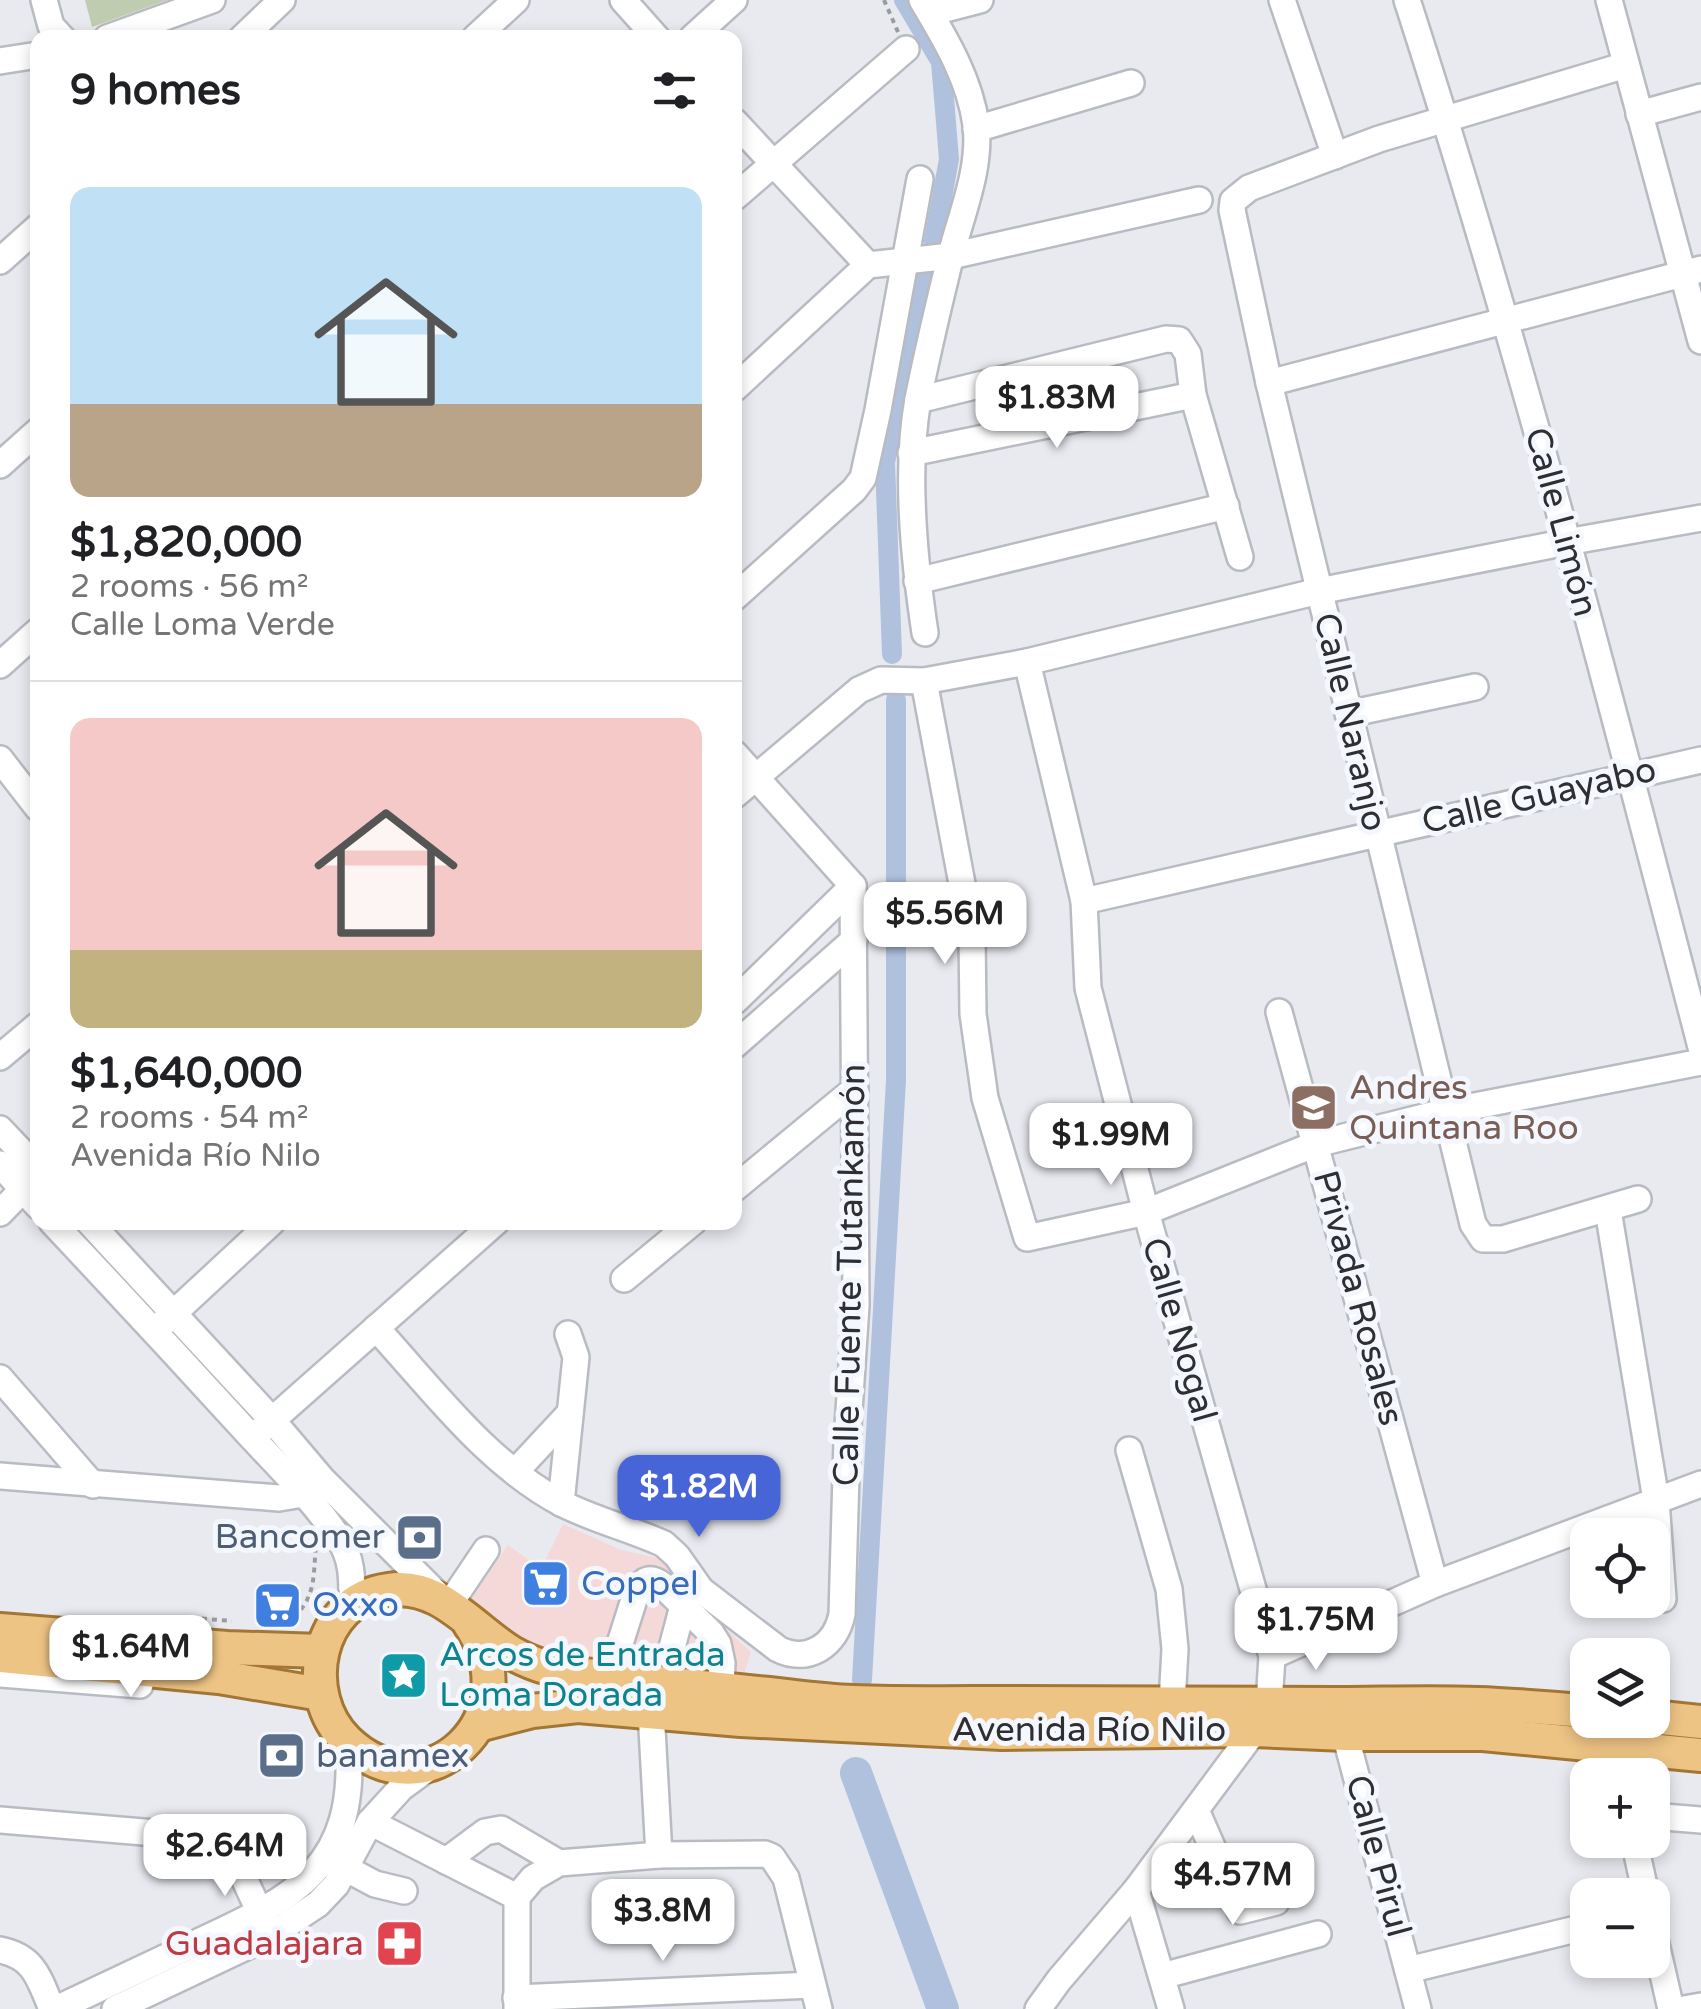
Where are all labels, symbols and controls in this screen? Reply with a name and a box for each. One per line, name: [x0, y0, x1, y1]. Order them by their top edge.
icon: filters: [647, 63, 702, 118]
text: 9 homes: [70, 65, 241, 116]
icon: home: [296, 252, 476, 432]
pin: $1.83M: [976, 366, 1138, 451]
text: $1.83M: [997, 379, 1117, 417]
street label: Calle Limón: [1516, 423, 1606, 621]
text: $1,820,000: [70, 517, 302, 568]
text: 2 rooms · 56 m²: [70, 568, 309, 606]
text: Calle Loma Verde: [70, 606, 335, 644]
street label: Calle Naranjo: [1304, 609, 1396, 835]
street label: Calle Guayabo: [1418, 749, 1660, 843]
icon: home: [296, 783, 476, 963]
pin: $5.56M: [864, 882, 1026, 967]
text: $5.56M: [886, 895, 1004, 933]
text: $1,640,000: [70, 1048, 302, 1099]
street label: Calle Fuente Tutankamón: [825, 1063, 875, 1487]
place label: Andres Quintana Roo: [1349, 1067, 1579, 1149]
school or university icon: Andres Quintana Roo: [1288, 1082, 1340, 1134]
text: 2 rooms · 54 m²: [70, 1099, 309, 1137]
pin: $1.99M: [1030, 1103, 1192, 1188]
text: $1.99M: [1051, 1116, 1171, 1154]
text: Avenida Río Nilo: [70, 1137, 321, 1175]
street label: Privada Rosales: [1304, 1166, 1412, 1430]
street label: Calle Nogal: [1133, 1233, 1225, 1427]
pin: $1.82M: [618, 1455, 780, 1540]
text: $1.82M: [639, 1468, 759, 1506]
bank icon: Bancomer: [394, 1511, 446, 1563]
place label: Bancomer: [215, 1516, 386, 1558]
map controls: [1570, 1518, 1670, 1978]
button: locate: [1570, 1518, 1670, 1618]
supermarket icon: Coppel: [520, 1558, 572, 1610]
place label: Coppel: [581, 1563, 699, 1605]
supermarket icon: Oxxo: [251, 1579, 303, 1631]
place label: Oxxo: [312, 1584, 399, 1626]
pin: $1.75M: [1235, 1588, 1397, 1673]
text: $1.75M: [1257, 1601, 1375, 1639]
pin: $1.64M: [50, 1615, 212, 1700]
text: $1.64M: [71, 1628, 191, 1666]
place label: Arcos de Entrada Loma Dorada: [439, 1634, 726, 1716]
button: layers: [1570, 1638, 1670, 1738]
place icon: Arcos de Entrada Loma Dorada: [378, 1649, 430, 1701]
street label: Avenida Río Nilo: [952, 1709, 1226, 1751]
bank icon: banamex: [255, 1730, 307, 1782]
place label: banamex: [316, 1735, 469, 1777]
button: +: [1570, 1758, 1670, 1858]
street label: Calle Pirul: [1336, 1771, 1420, 1941]
pin: $2.64M: [144, 1814, 306, 1899]
text: $2.64M: [165, 1827, 285, 1865]
pin: $4.57M: [1152, 1843, 1314, 1928]
text: $4.57M: [1173, 1856, 1293, 1894]
button: −: [1570, 1878, 1670, 1978]
pin: $3.8M: [593, 1879, 733, 1964]
text: $3.8M: [614, 1892, 712, 1930]
pharmacy icon: Guadalajara: [373, 1918, 425, 1970]
place label: Guadalajara: [165, 1923, 364, 1965]

